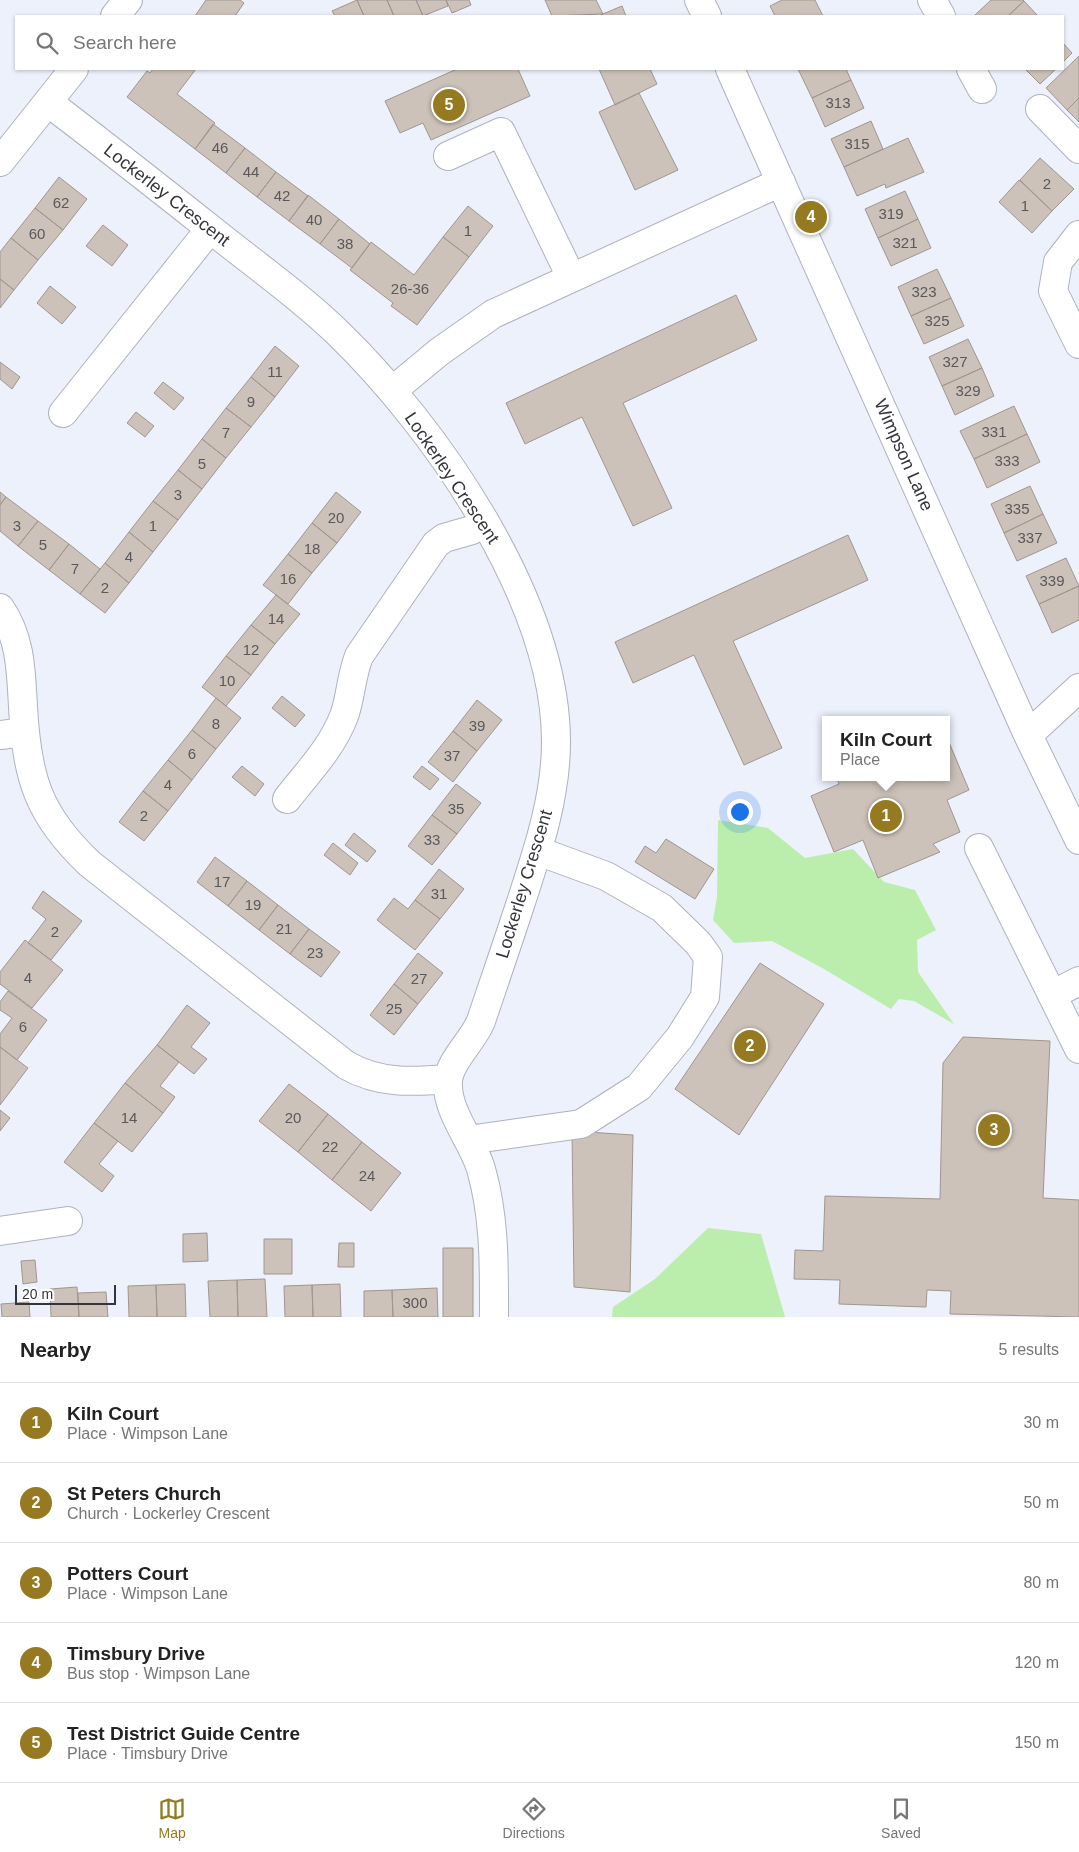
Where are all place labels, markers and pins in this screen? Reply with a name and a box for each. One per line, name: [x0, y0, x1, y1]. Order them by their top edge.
pin: 5: [433, 86, 465, 124]
pin: 4: [795, 198, 827, 236]
pin: 1: [870, 797, 902, 835]
pin: 2: [734, 1027, 766, 1065]
pin: 3: [978, 1111, 1010, 1149]

